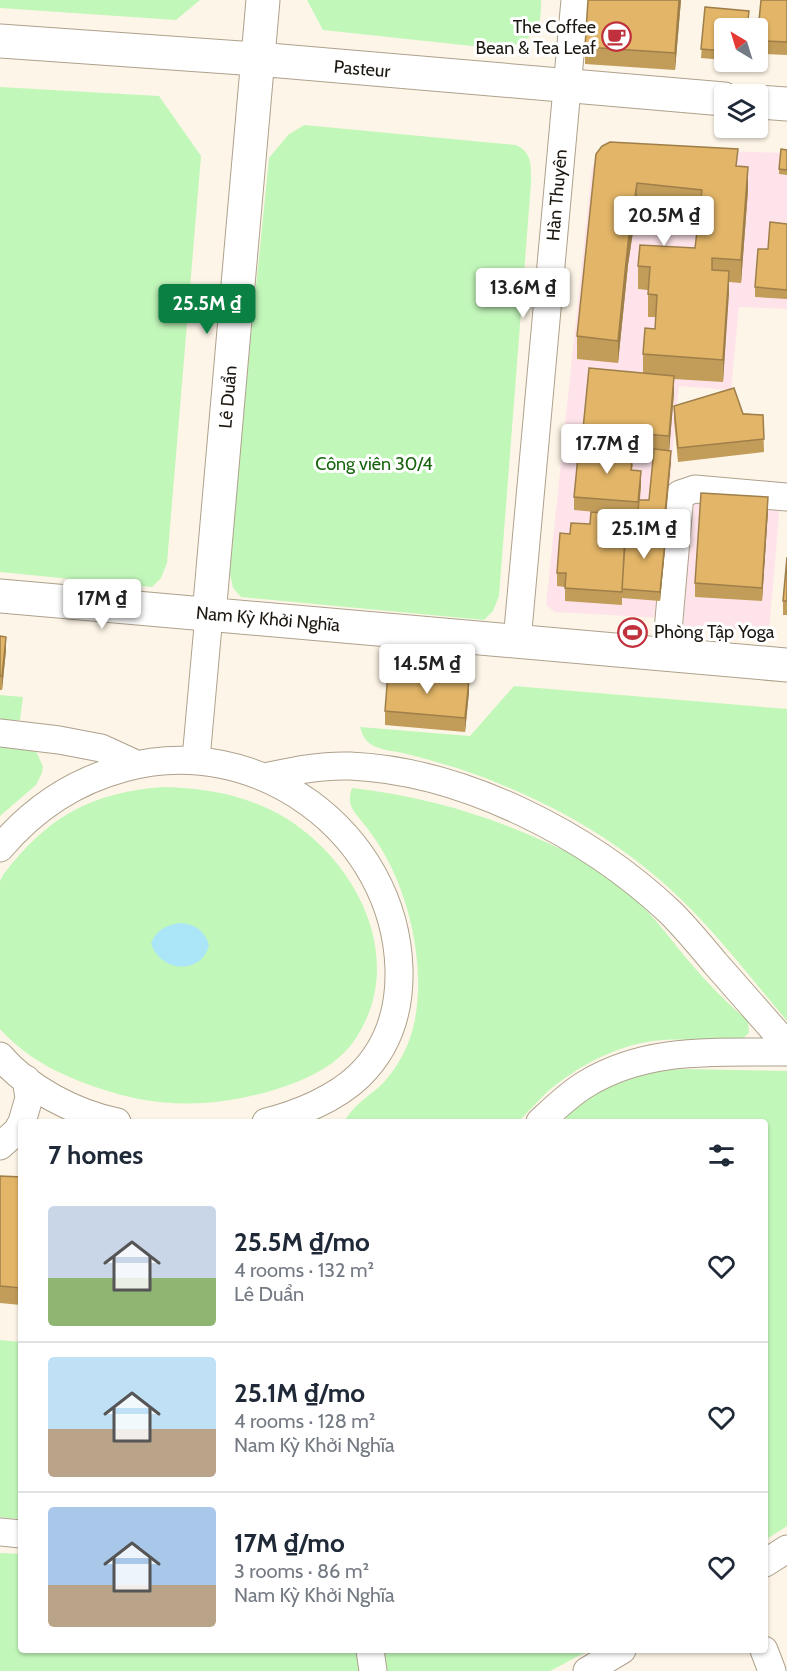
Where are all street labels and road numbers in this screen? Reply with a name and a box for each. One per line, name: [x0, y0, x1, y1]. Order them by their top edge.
street label: Pasteur: [333, 56, 391, 82]
street label: Hàn Thuyên: [542, 148, 572, 242]
street label: Lê Duẩn: [214, 365, 242, 429]
street label: Nam Kỳ Khởi Nghĩa: [195, 602, 341, 636]

